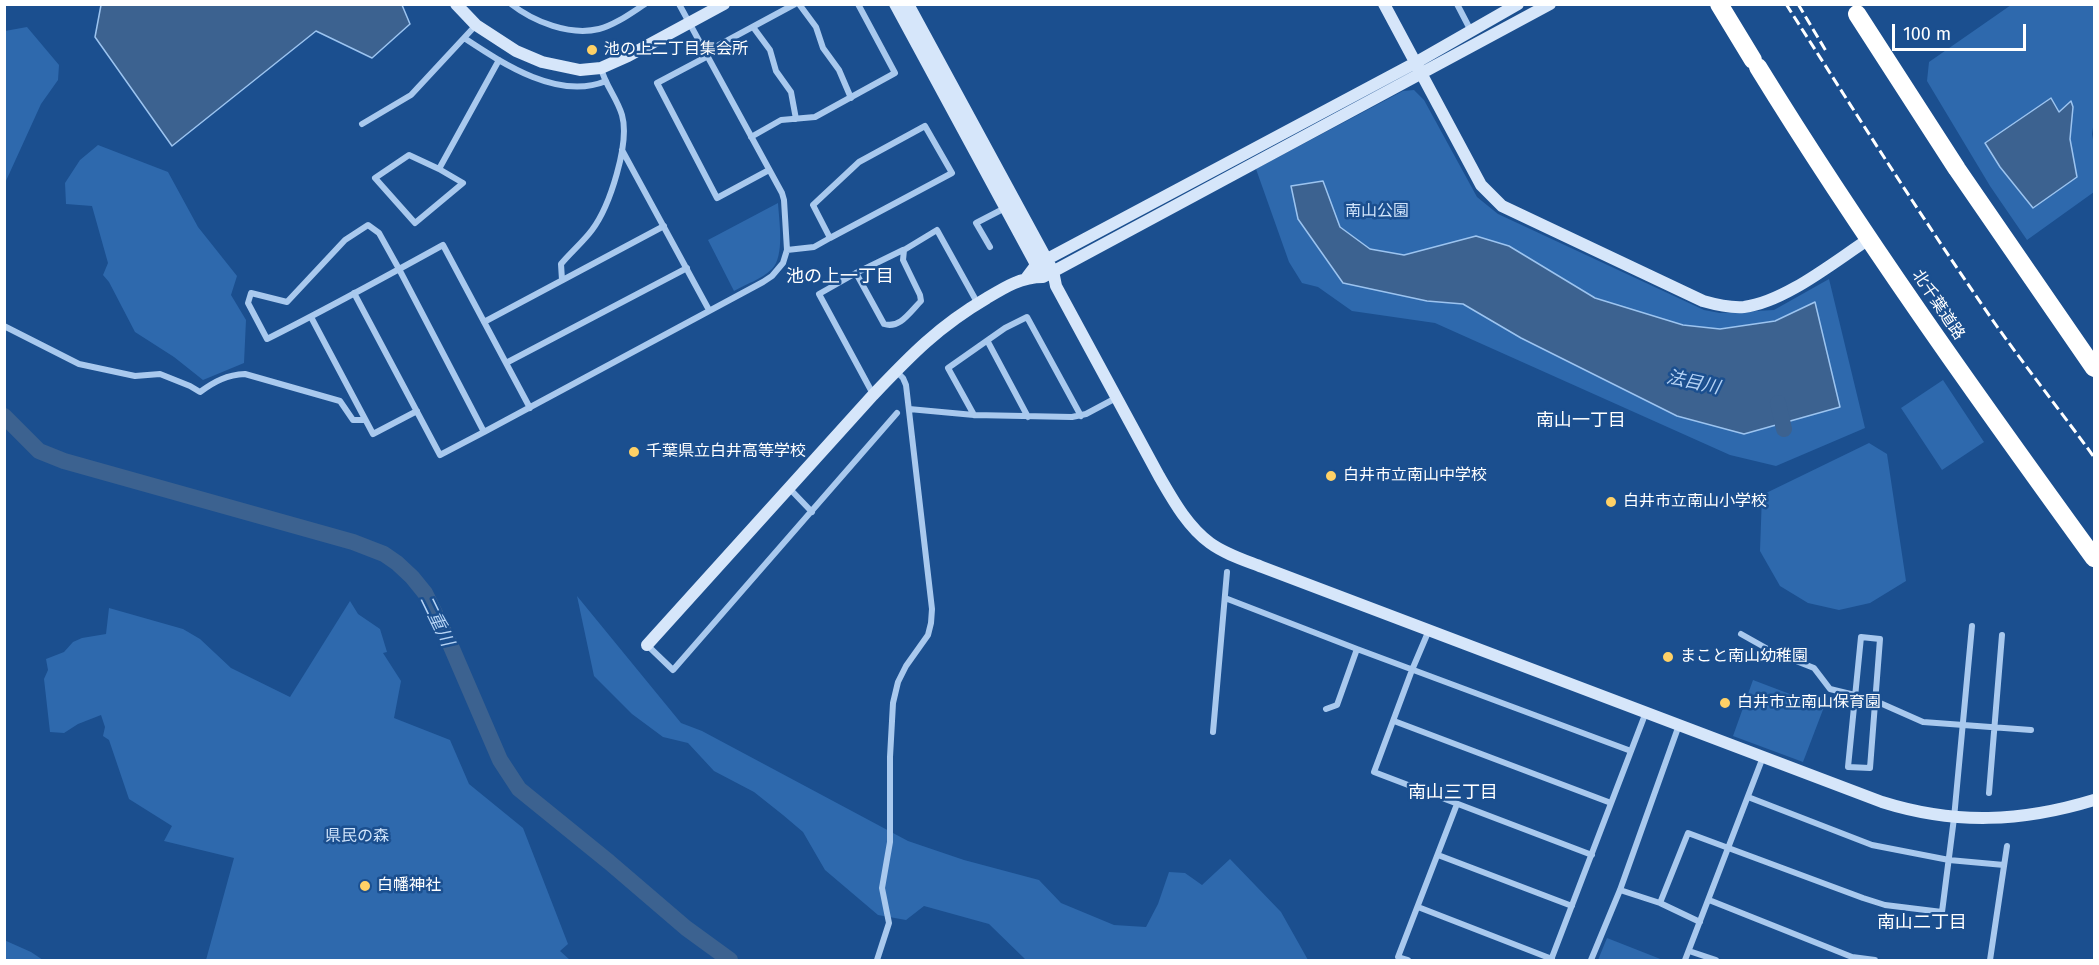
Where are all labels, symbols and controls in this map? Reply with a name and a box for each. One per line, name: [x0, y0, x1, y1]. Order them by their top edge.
scale bar: [1895, 12, 2028, 50]
text: 100 m: [1903, 23, 1951, 45]
place label: 池の上二丁目集会所: [604, 40, 748, 60]
marker: 池の上二丁目集会所: [585, 43, 599, 57]
park label: 南山公園: [1345, 202, 1409, 222]
district label: 池の上一丁目: [786, 266, 894, 288]
street label: 北千葉道路: [1908, 266, 1968, 344]
water label: 法目川: [1664, 367, 1722, 399]
district label: 南山一丁目: [1536, 410, 1626, 432]
place label: 千葉県立白井高等学校: [646, 442, 806, 462]
marker: 千葉県立白井高等学校: [627, 445, 641, 459]
place label: 白井市立南山中学校: [1343, 466, 1487, 486]
marker: 白井市立南山中学校: [1324, 469, 1338, 483]
place label: 白井市立南山小学校: [1623, 492, 1767, 512]
marker: 白井市立南山小学校: [1604, 495, 1618, 509]
water label: 二重川: [414, 592, 458, 650]
place label: まこと南山幼稚園: [1680, 647, 1808, 667]
marker: まこと南山幼稚園: [1661, 650, 1675, 664]
place label: 白井市立南山保育園: [1737, 693, 1881, 713]
marker: 白井市立南山保育園: [1718, 696, 1732, 710]
district label: 南山三丁目: [1408, 782, 1498, 804]
park label: 県民の森: [325, 827, 389, 847]
place label: 白幡神社: [377, 876, 441, 896]
marker: 白幡神社: [358, 879, 372, 893]
district label: 南山二丁目: [1877, 912, 1967, 934]

